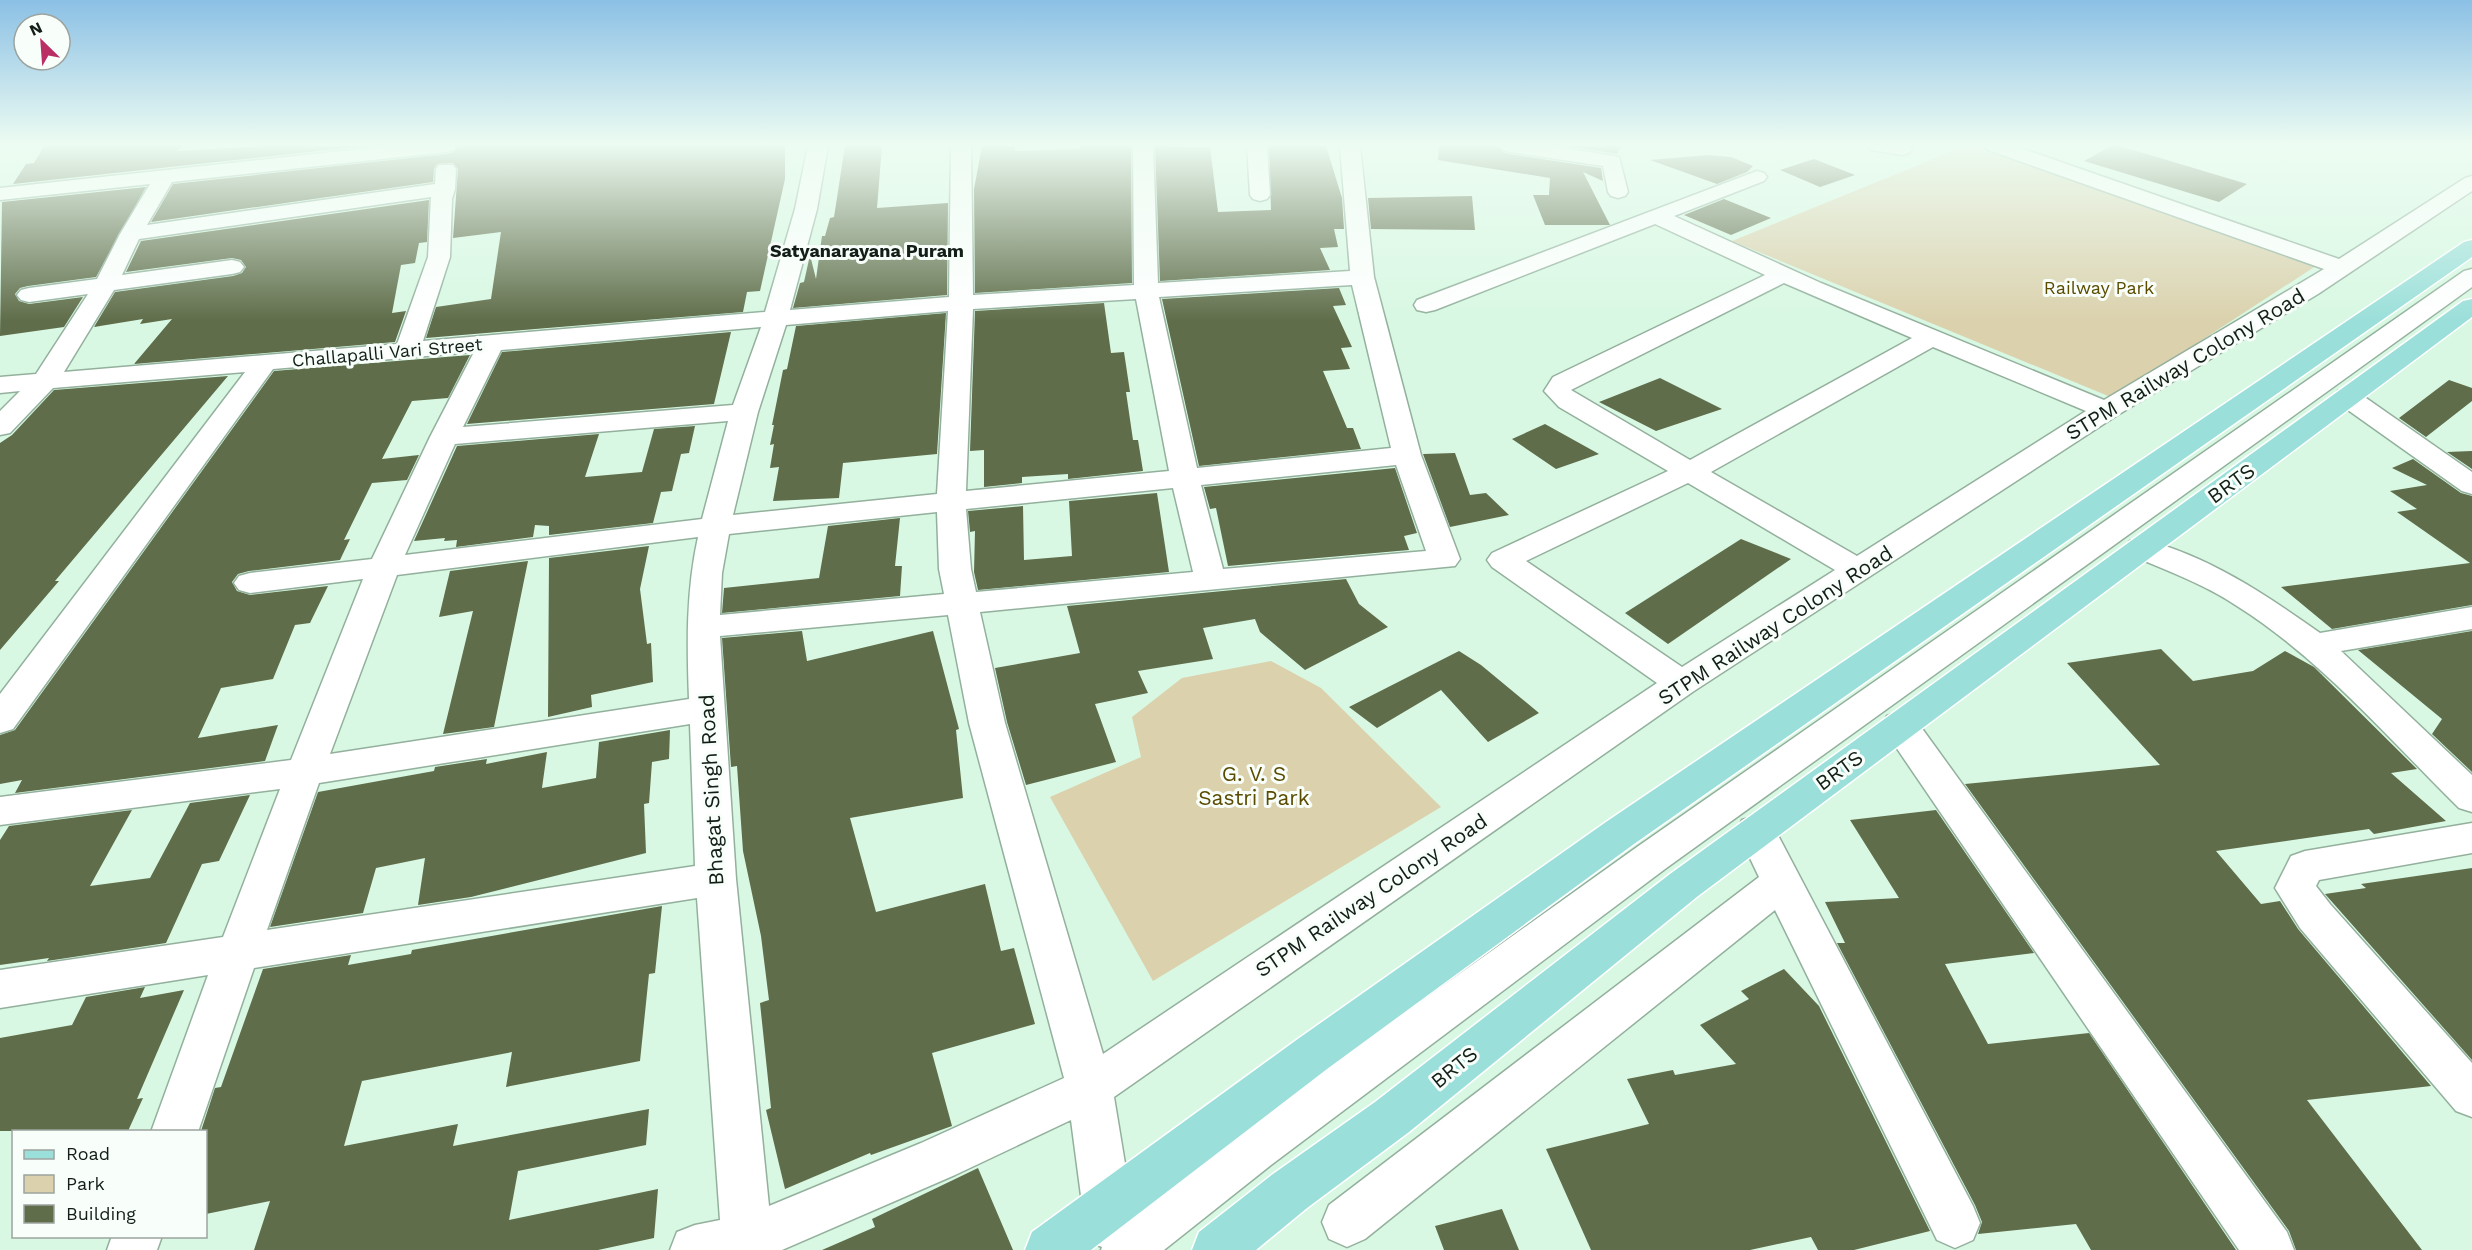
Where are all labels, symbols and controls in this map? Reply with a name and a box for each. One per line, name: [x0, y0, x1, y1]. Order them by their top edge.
north arrow: [12, 12, 72, 72]
text: N: [26, 18, 45, 40]
district label: Satyanarayana Puram: [770, 240, 964, 261]
park label: Railway Park: [2044, 277, 2154, 298]
street label: STPM Railway Colony Road: [2061, 283, 2309, 445]
street label: Challapalli Vari Street: [291, 333, 483, 371]
street label: BRTS: [2202, 457, 2260, 509]
street label: STPM Railway Colony Road: [1653, 540, 1897, 710]
street label: Bhagat Singh Road: [693, 694, 729, 886]
street label: BRTS: [1810, 744, 1868, 796]
park label: G. V. S Sastri Park: [1198, 761, 1310, 810]
street label: STPM Railway Colony Road: [1250, 808, 1492, 982]
street label: BRTS: [1426, 1041, 1482, 1093]
legend: [12, 1130, 207, 1238]
text: Road: [66, 1143, 110, 1164]
text: Park: [66, 1173, 105, 1194]
text: Building: [66, 1203, 136, 1224]

